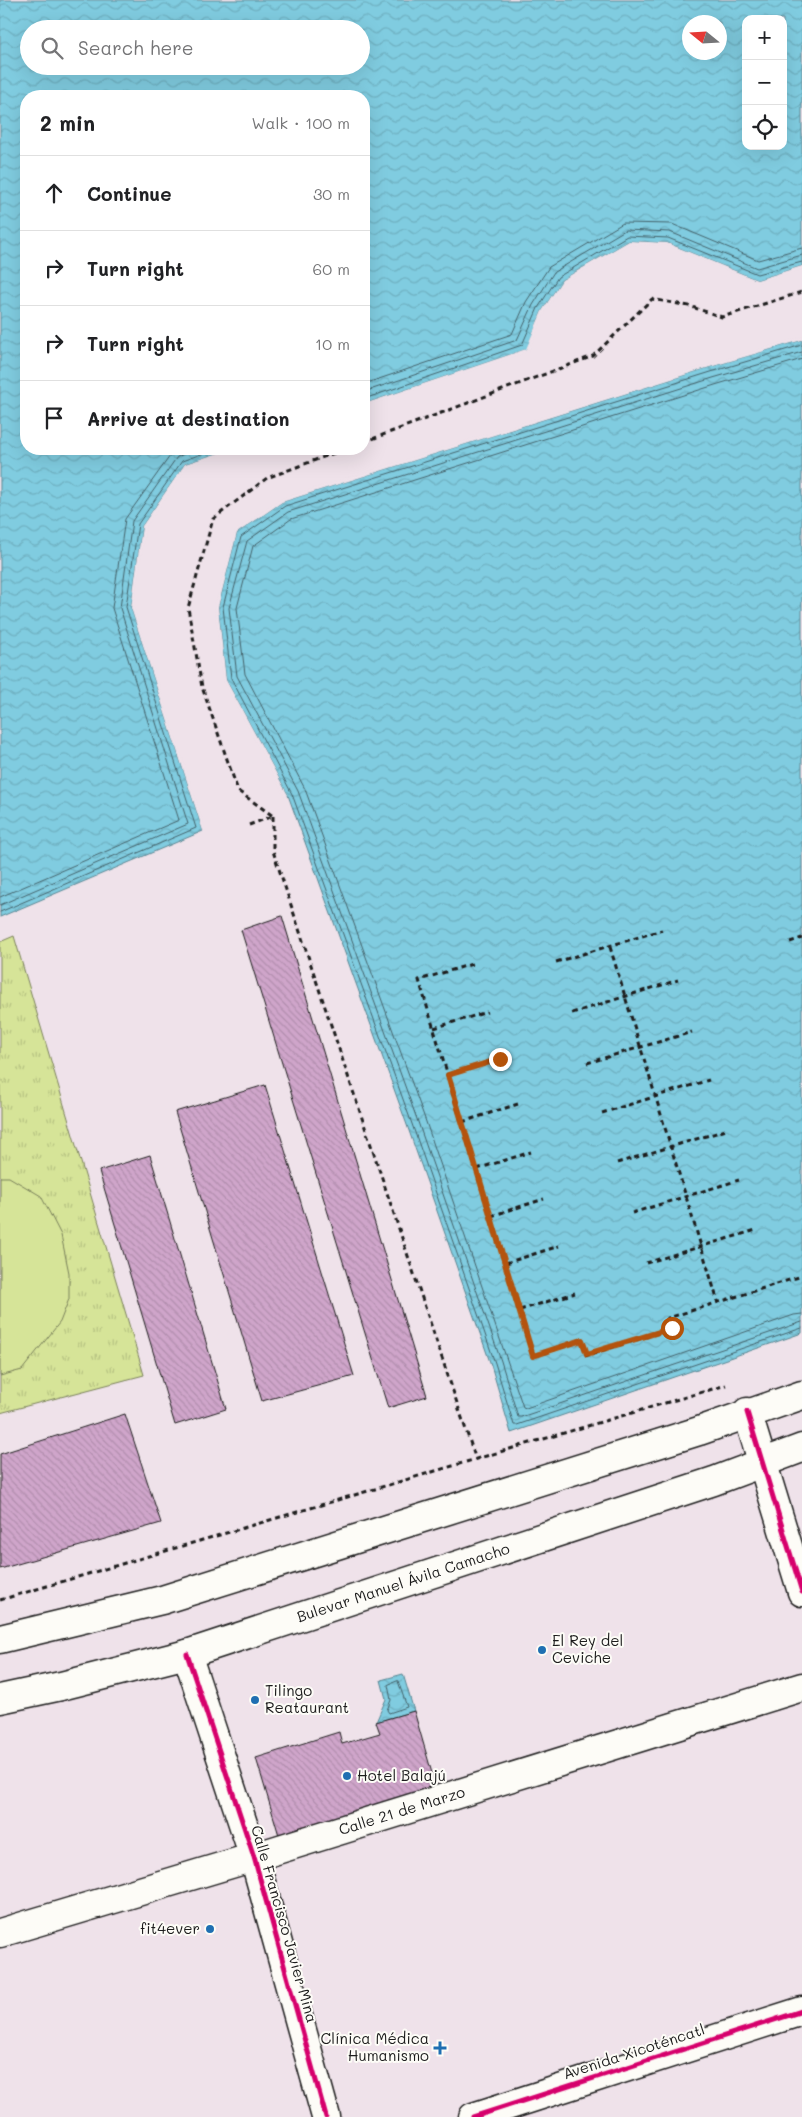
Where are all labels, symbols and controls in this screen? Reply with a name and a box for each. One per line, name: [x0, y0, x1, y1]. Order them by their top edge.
north arrow: [682, 15, 727, 60]
map controls: [742, 15, 787, 150]
button: +: [742, 15, 787, 60]
search box: [20, 20, 370, 75]
icon: search: [38, 34, 66, 62]
text: Search here: [78, 35, 194, 60]
button: −: [742, 60, 787, 105]
button: locate: [742, 105, 787, 150]
text: 2 min: [40, 109, 95, 136]
text: Walk · 100 m: [251, 112, 350, 133]
icon: ahead: [40, 179, 68, 207]
text: Continue: [87, 181, 172, 206]
text: 30 m: [313, 183, 350, 204]
icon: right: [40, 254, 68, 282]
text: Turn right: [87, 256, 184, 281]
text: 60 m: [313, 258, 350, 279]
icon: right: [40, 329, 68, 357]
text: Turn right: [87, 331, 184, 356]
text: 10 m: [315, 333, 350, 354]
icon: arrive: [40, 404, 68, 432]
text: Arrive at destination: [87, 406, 290, 431]
route end: [489, 1048, 512, 1071]
route start: [661, 1317, 684, 1340]
street label: Bulevar Manuel Ávila Camacho: [294, 1538, 512, 1626]
place label: El Rey del Ceviche: [552, 1630, 623, 1667]
marker: El Rey del Ceviche: [536, 1644, 548, 1656]
place label: Tilingo Reataurant: [265, 1680, 349, 1717]
marker: Tilingo Reataurant: [249, 1694, 261, 1706]
place label: Hotel Balajú: [357, 1765, 446, 1785]
marker: Hotel Balajú: [341, 1770, 353, 1782]
street label: Calle 21 de Marzo: [336, 1781, 467, 1839]
street label: Calle Francisco Javier Mina: [247, 1823, 323, 2025]
place label: fit4ever: [140, 1918, 200, 1938]
marker: fit4ever: [204, 1923, 216, 1935]
street label: Avenida Xicoténcatl: [560, 2019, 707, 2083]
place label: Clínica Médica Humanismo: [320, 2028, 429, 2065]
marker: Clínica Médica Humanismo: [433, 2041, 447, 2055]

